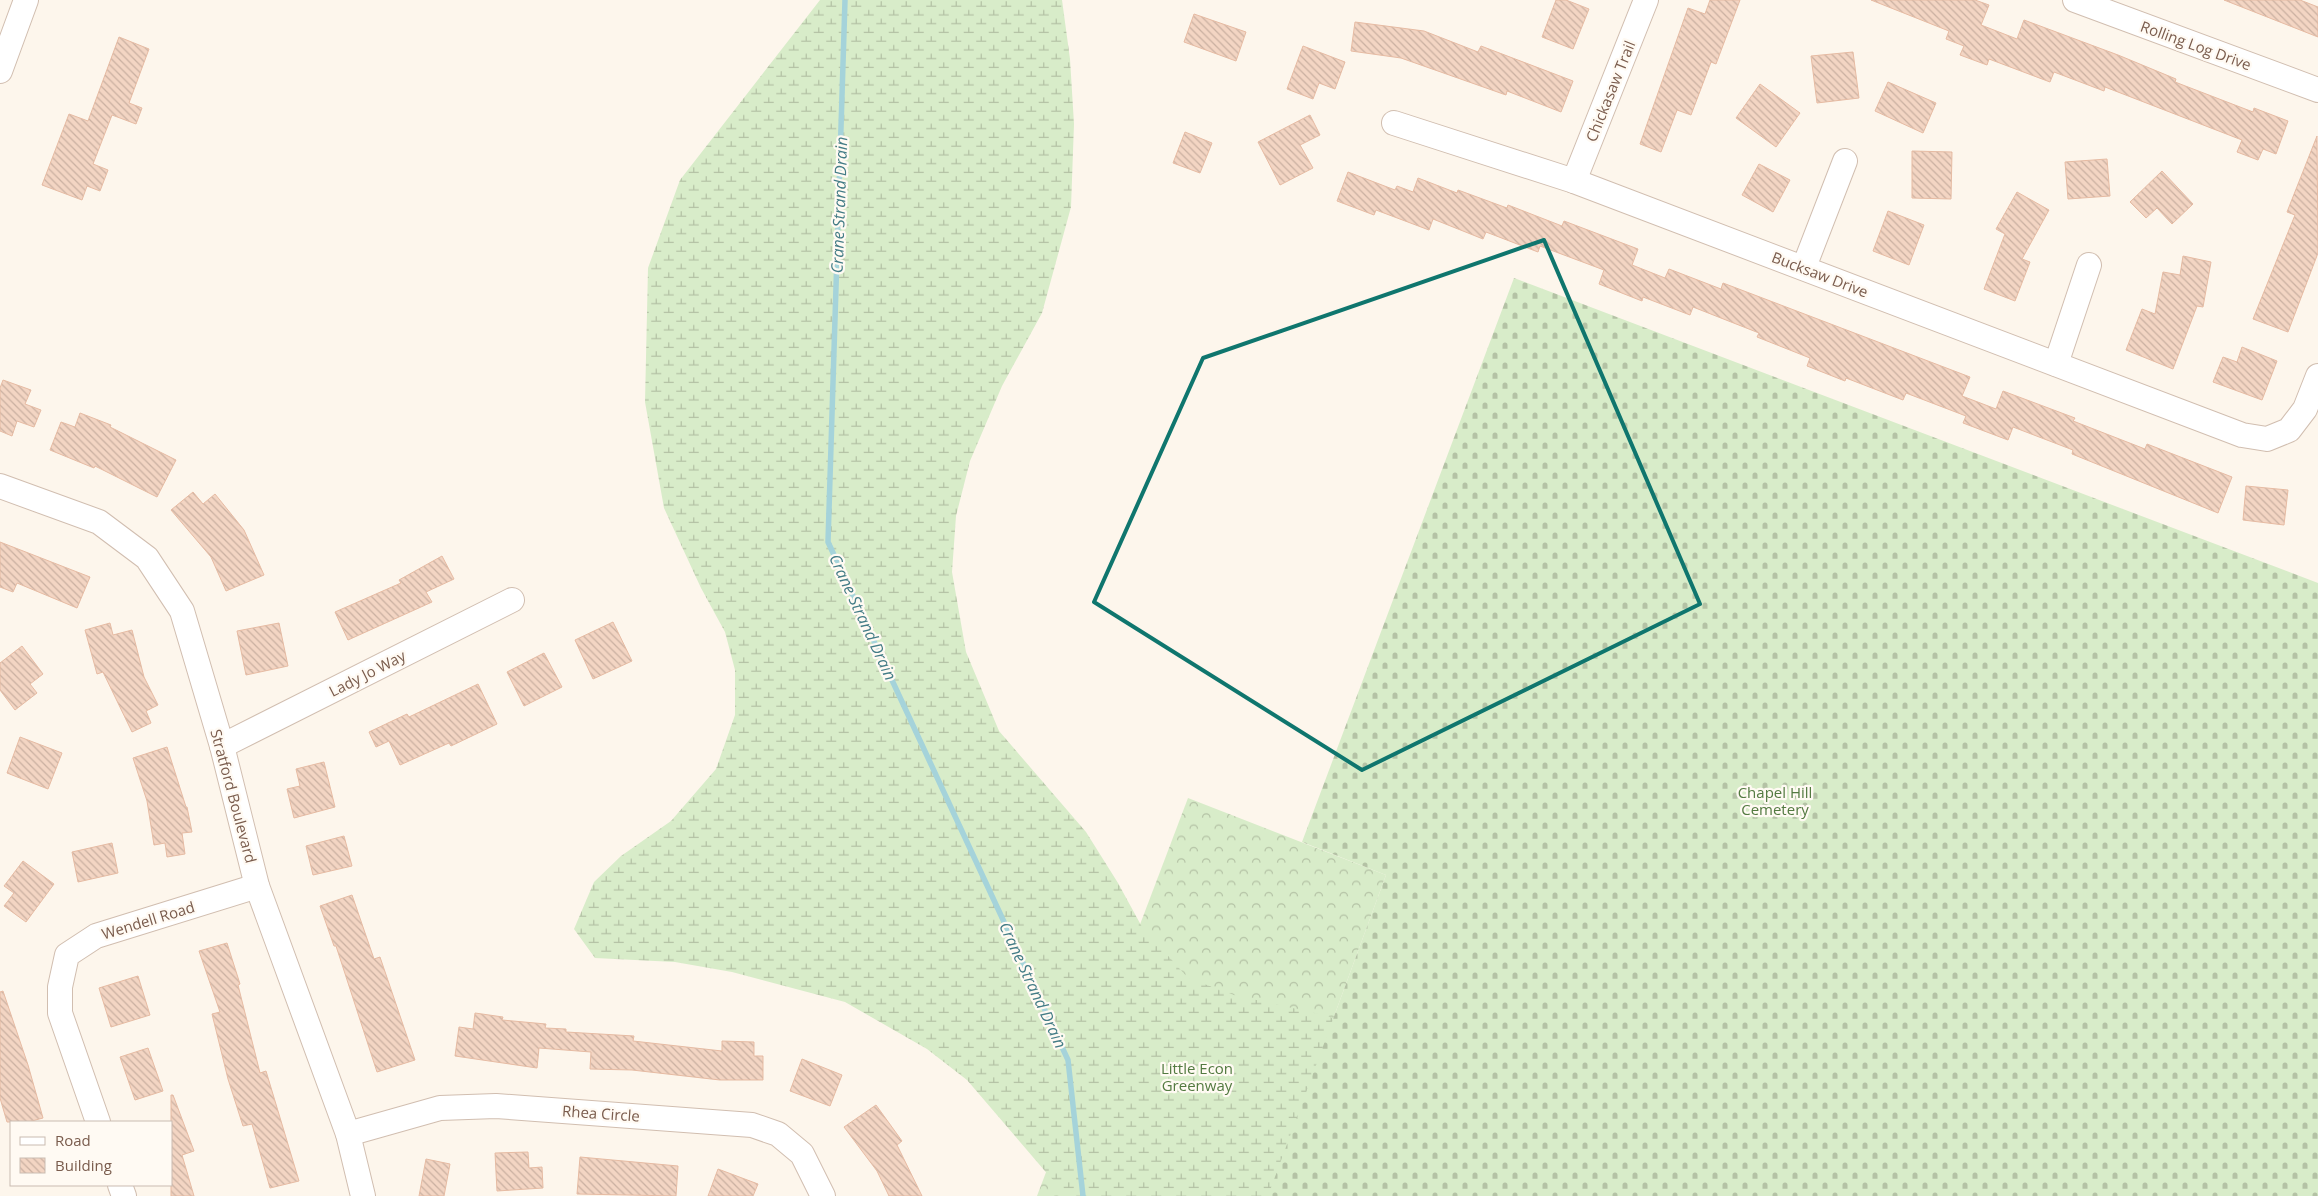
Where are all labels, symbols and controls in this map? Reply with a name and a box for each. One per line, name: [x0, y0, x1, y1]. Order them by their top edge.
street label: Rolling Log Drive: [2138, 16, 2254, 74]
street label: Chickasaw Trail: [1581, 38, 1639, 144]
water label: Crane Strand Drain: [826, 136, 852, 274]
street label: Bucksaw Drive: [1769, 246, 1871, 302]
water label: Crane Strand Drain: [824, 550, 902, 684]
street label: Lady Jo Way: [325, 645, 409, 701]
street label: Stratford Boulevard: [206, 727, 262, 865]
park label: Chapel Hill Cemetery: [1738, 782, 1812, 819]
street label: Wendell Road: [99, 896, 197, 944]
water label: Crane Strand Drain: [994, 918, 1072, 1052]
park label: Little Econ Greenway: [1161, 1058, 1233, 1095]
street label: Rhea Circle: [561, 1100, 641, 1126]
legend: [10, 1121, 172, 1186]
text: Road: [55, 1130, 91, 1150]
text: Building: [55, 1155, 112, 1175]

